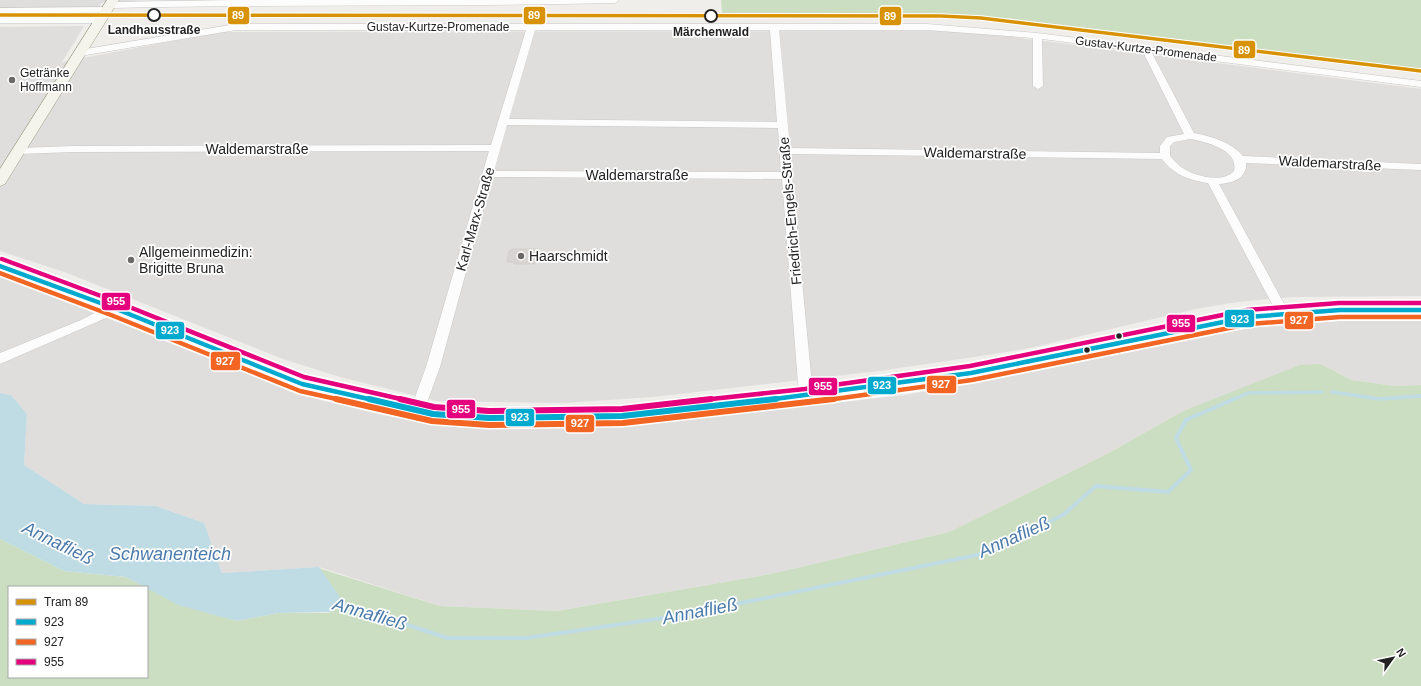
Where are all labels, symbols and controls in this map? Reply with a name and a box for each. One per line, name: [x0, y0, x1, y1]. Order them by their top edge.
line badge: 89: [227, 6, 250, 25]
line badge: 89: [523, 6, 546, 25]
line badge: 89: [879, 6, 902, 26]
marker: Landhausstraße: [147, 8, 161, 22]
text: 89: [232, 9, 244, 21]
text: 89: [528, 9, 540, 21]
marker: Märchenwald: [704, 9, 718, 23]
text: 89: [884, 10, 896, 22]
street label: Gustav-Kurtze-Promenade: [367, 20, 510, 34]
place label: Landhausstraße: [108, 23, 201, 37]
place label: Märchenwald: [673, 25, 749, 39]
street label: Gustav-Kurtze-Promenade: [1074, 33, 1218, 65]
line badge: 89: [1233, 40, 1256, 59]
text: 89: [1238, 44, 1250, 56]
place label: Getränke Hoffmann: [20, 66, 72, 94]
marker: Getränke Hoffmann: [7, 75, 17, 85]
street label: Friedrich-Engels-Straße: [776, 136, 804, 286]
street label: Waldemarstraße: [206, 141, 309, 157]
street label: Waldemarstraße: [923, 144, 1027, 162]
street label: Waldemarstraße: [1278, 152, 1382, 174]
street label: Karl-Marx-Straße: [453, 165, 498, 273]
street label: Waldemarstraße: [586, 167, 689, 183]
place label: Allgemeinmedizin: Brigitte Bruna: [139, 244, 253, 276]
place label: Haarschmidt: [529, 248, 608, 264]
marker: Haarschmidt: [516, 251, 526, 261]
marker: Allgemeinmedizin: Brigitte Bruna: [126, 255, 136, 265]
line badge: 955: [101, 292, 131, 311]
text: 955: [107, 295, 125, 307]
line badge: 923: [1224, 309, 1255, 328]
line badge: 927: [1284, 311, 1314, 330]
text: 923: [1231, 313, 1249, 325]
line badge: 955: [1166, 314, 1196, 333]
text: 927: [1290, 314, 1308, 326]
text: 955: [1172, 317, 1190, 329]
line badge: 923: [155, 321, 185, 340]
text: 923: [161, 324, 179, 336]
unlabelled marker: [1114, 331, 1124, 341]
unlabelled marker: [1082, 345, 1092, 355]
line badge: 927: [210, 351, 241, 371]
text: 927: [216, 355, 234, 367]
line badge: 927: [926, 375, 957, 394]
line badge: 923: [867, 376, 897, 395]
line badge: 955: [808, 377, 838, 396]
text: 927: [932, 378, 950, 390]
text: 923: [873, 379, 891, 391]
text: 955: [814, 380, 832, 392]
line badge: 955: [446, 399, 476, 419]
text: 955: [452, 403, 470, 415]
line badge: 923: [505, 408, 535, 427]
text: 923: [511, 411, 529, 423]
line badge: 927: [565, 414, 595, 433]
text: 927: [571, 417, 589, 429]
water label: Annafließ: [974, 512, 1053, 562]
water label: Annafließ: [19, 517, 97, 569]
water label: Schwanenteich: [109, 544, 231, 564]
legend: [8, 586, 148, 678]
water label: Annafließ: [330, 594, 409, 634]
water label: Annafließ: [660, 594, 739, 628]
text: Tram 89: [44, 595, 89, 609]
text: 923: [44, 615, 64, 629]
text: 927: [44, 635, 64, 649]
north arrow: [1373, 638, 1413, 678]
text: N: [1394, 646, 1409, 659]
text: 955: [44, 655, 64, 669]

